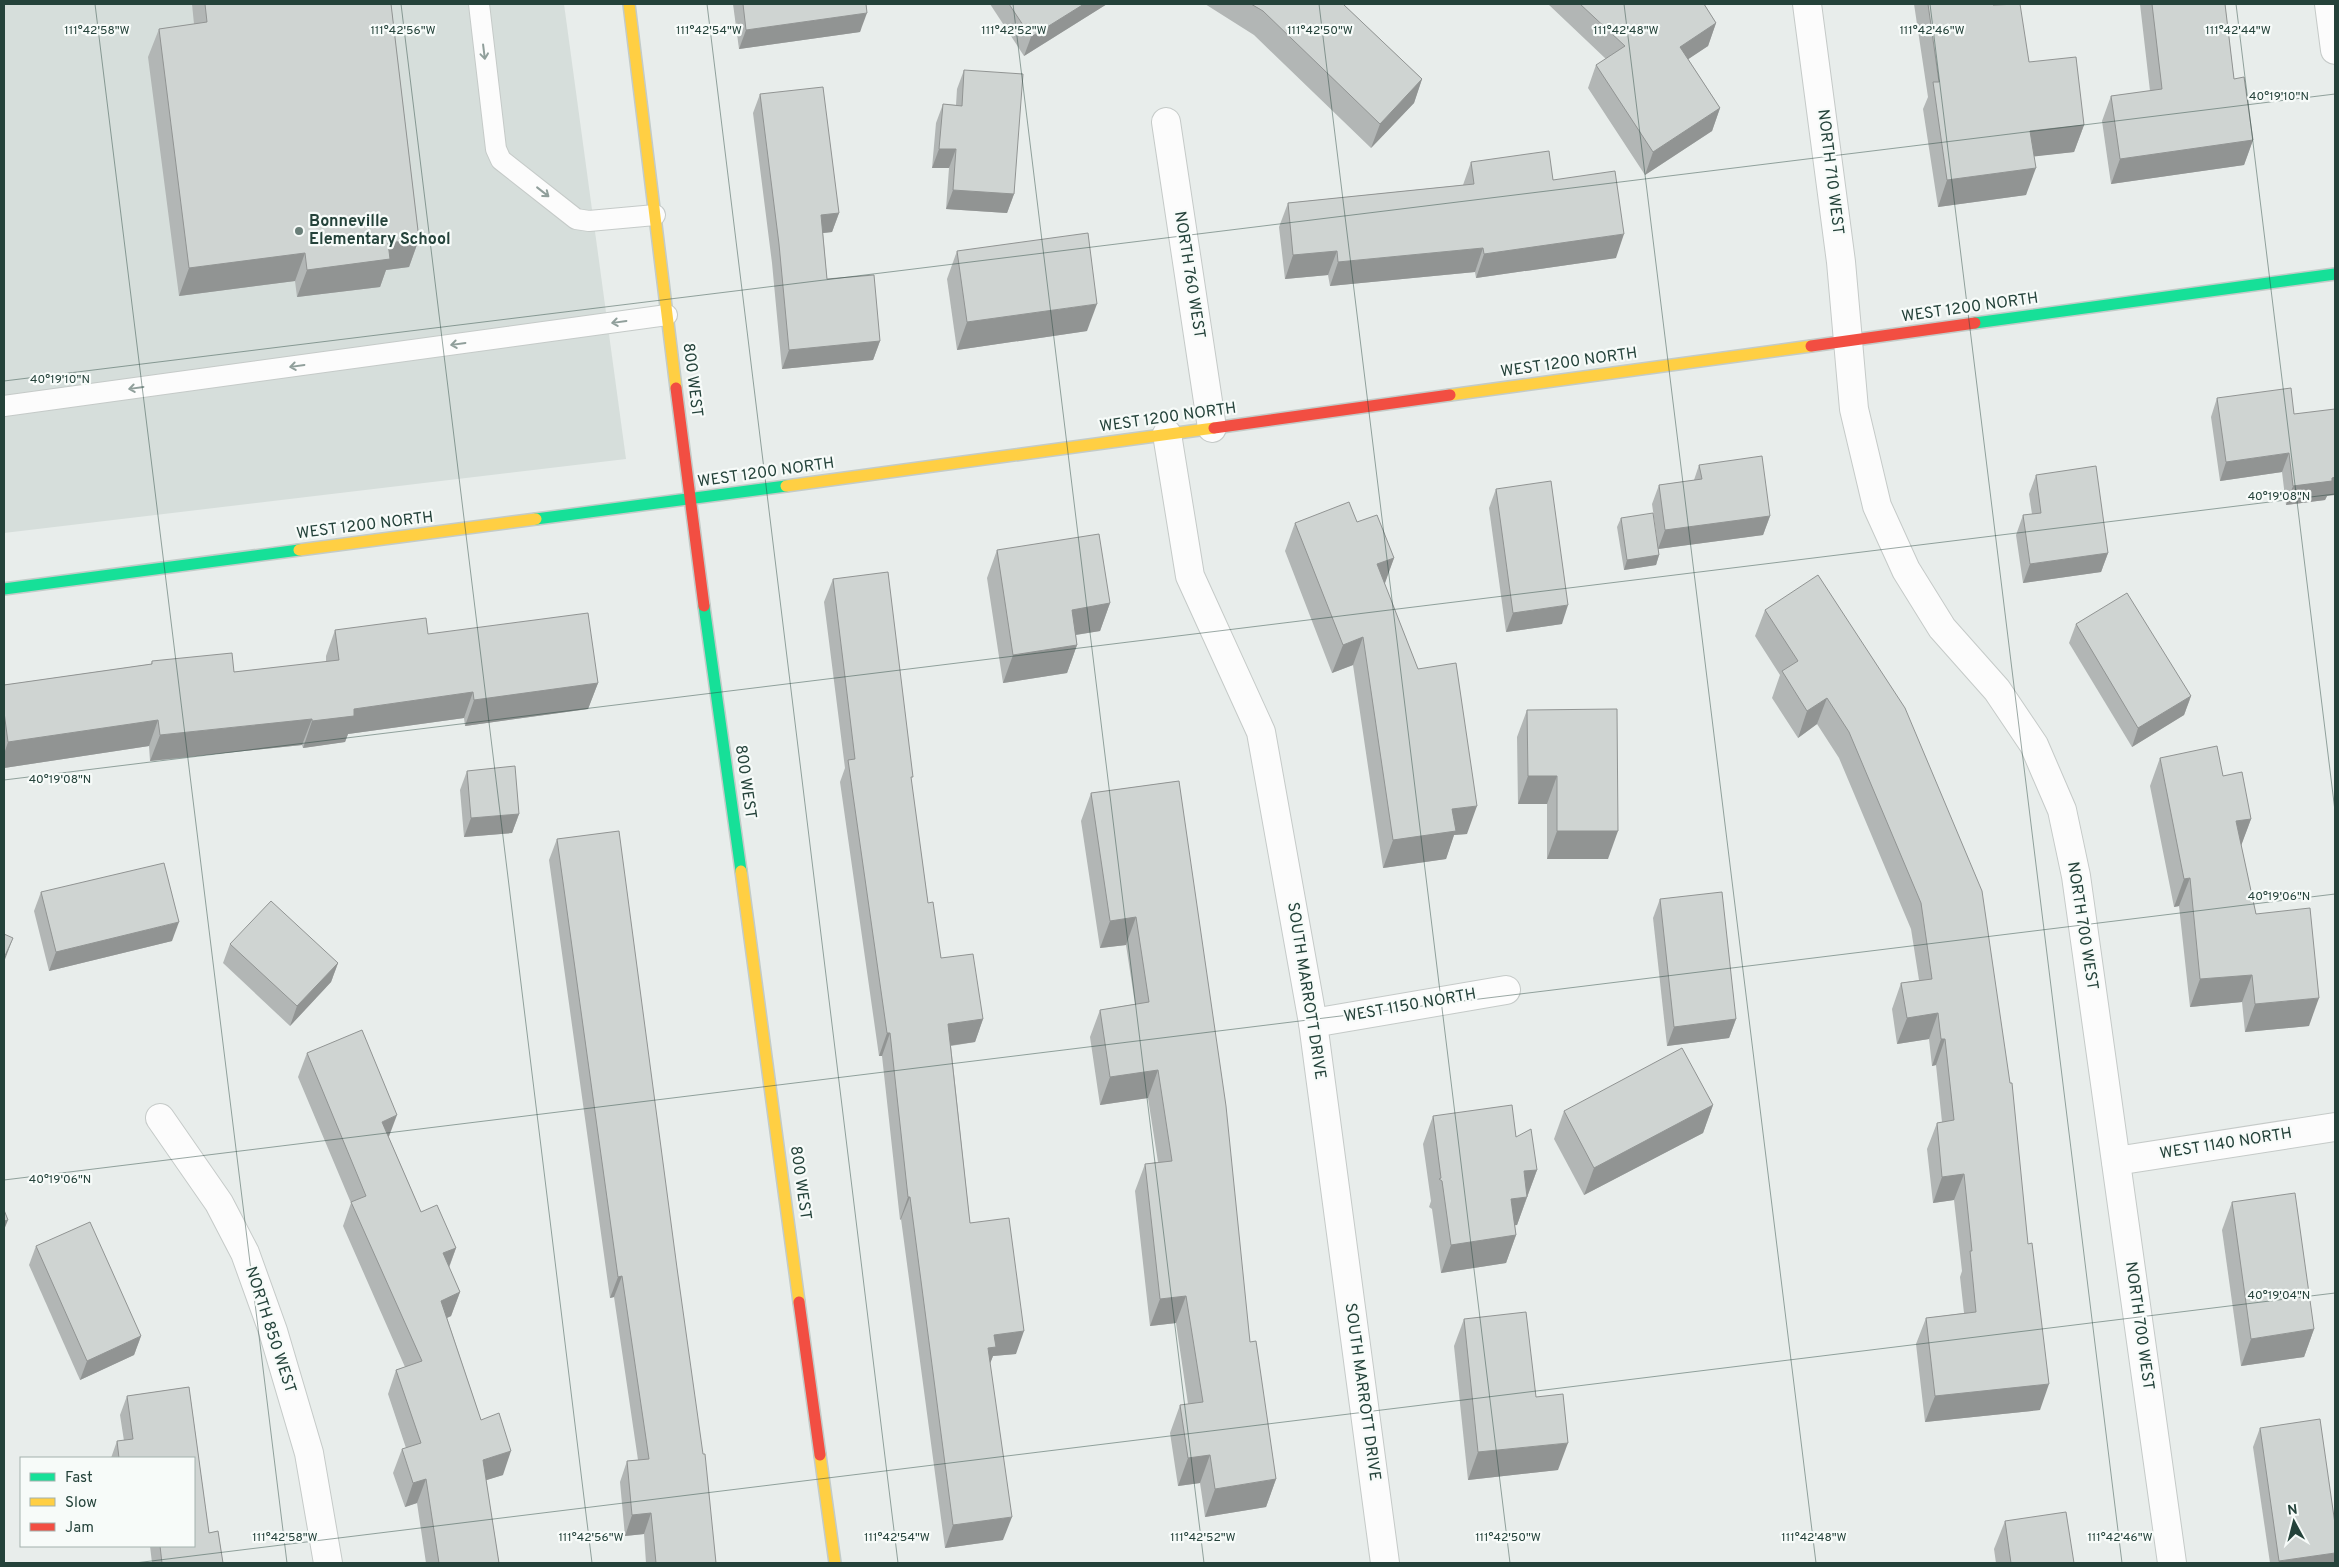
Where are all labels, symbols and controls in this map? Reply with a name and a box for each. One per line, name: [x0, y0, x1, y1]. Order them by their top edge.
text: 111°42'58"W: [64, 23, 130, 39]
text: 111°42'56"W: [370, 23, 436, 39]
text: 111°42'54"W: [676, 23, 742, 39]
text: 111°42'52"W: [981, 23, 1047, 39]
text: 111°42'50"W: [1287, 23, 1353, 39]
text: 111°42'48"W: [1593, 23, 1659, 39]
text: 111°42'46"W: [1899, 23, 1965, 39]
text: 111°42'44"W: [2205, 23, 2271, 39]
one-way arrow: [479, 44, 489, 60]
text: 40°19'10"N: [2249, 89, 2309, 105]
street label: NORTH 710 WEST: [1812, 108, 1848, 236]
one-way arrow: [536, 187, 549, 198]
street label: NORTH 760 WEST: [1169, 210, 1209, 340]
place label: Bonneville Elementary School: [309, 212, 451, 250]
marker: Bonneville Elementary School: [293, 225, 305, 237]
street label: WEST 1200 NORTH: [1900, 288, 2040, 328]
one-way arrow: [611, 317, 627, 327]
one-way arrow: [450, 339, 466, 349]
street label: 800 WEST: [678, 342, 706, 418]
street label: WEST 1200 NORTH: [1499, 343, 1639, 383]
one-way arrow: [289, 361, 305, 371]
text: 40°19'10"N: [30, 372, 90, 388]
one-way arrow: [128, 383, 144, 393]
street label: WEST 1200 NORTH: [1098, 398, 1238, 438]
street label: WEST 1200 NORTH: [696, 453, 836, 493]
text: 40°19'08"N: [2248, 489, 2310, 505]
street label: WEST 1200 NORTH: [295, 508, 435, 544]
street label: 800 WEST: [730, 744, 760, 820]
text: 40°19'08"N: [29, 772, 91, 788]
street label: NORTH 700 WEST: [2062, 860, 2102, 992]
text: 40°19'06"N: [2248, 889, 2310, 905]
street label: SOUTH MARROTT DRIVE: [1282, 901, 1330, 1081]
street label: WEST 1150 NORTH: [1342, 985, 1478, 1027]
street label: WEST 1140 NORTH: [2158, 1124, 2294, 1164]
street label: 800 WEST: [785, 1145, 815, 1221]
text: 40°19'06"N: [29, 1172, 91, 1188]
street label: NORTH 700 WEST: [2120, 1260, 2158, 1392]
street label: NORTH 850 WEST: [240, 1264, 300, 1396]
text: 40°19'04"N: [2248, 1288, 2310, 1304]
street label: SOUTH MARROTT DRIVE: [1340, 1302, 1384, 1482]
legend: [20, 1457, 195, 1547]
text: Fast: [65, 1469, 93, 1488]
text: Slow: [65, 1494, 97, 1513]
north arrow: [2269, 1497, 2319, 1547]
text: N: [2287, 1502, 2299, 1520]
text: Jam: [65, 1519, 94, 1538]
text: 111°42'58"W: [252, 1530, 318, 1546]
text: 111°42'56"W: [558, 1530, 624, 1546]
text: 111°42'54"W: [864, 1530, 930, 1546]
text: 111°42'52"W: [1170, 1530, 1236, 1546]
text: 111°42'50"W: [1475, 1530, 1541, 1546]
text: 111°42'48"W: [1781, 1530, 1847, 1546]
text: 111°42'46"W: [2087, 1530, 2153, 1546]

